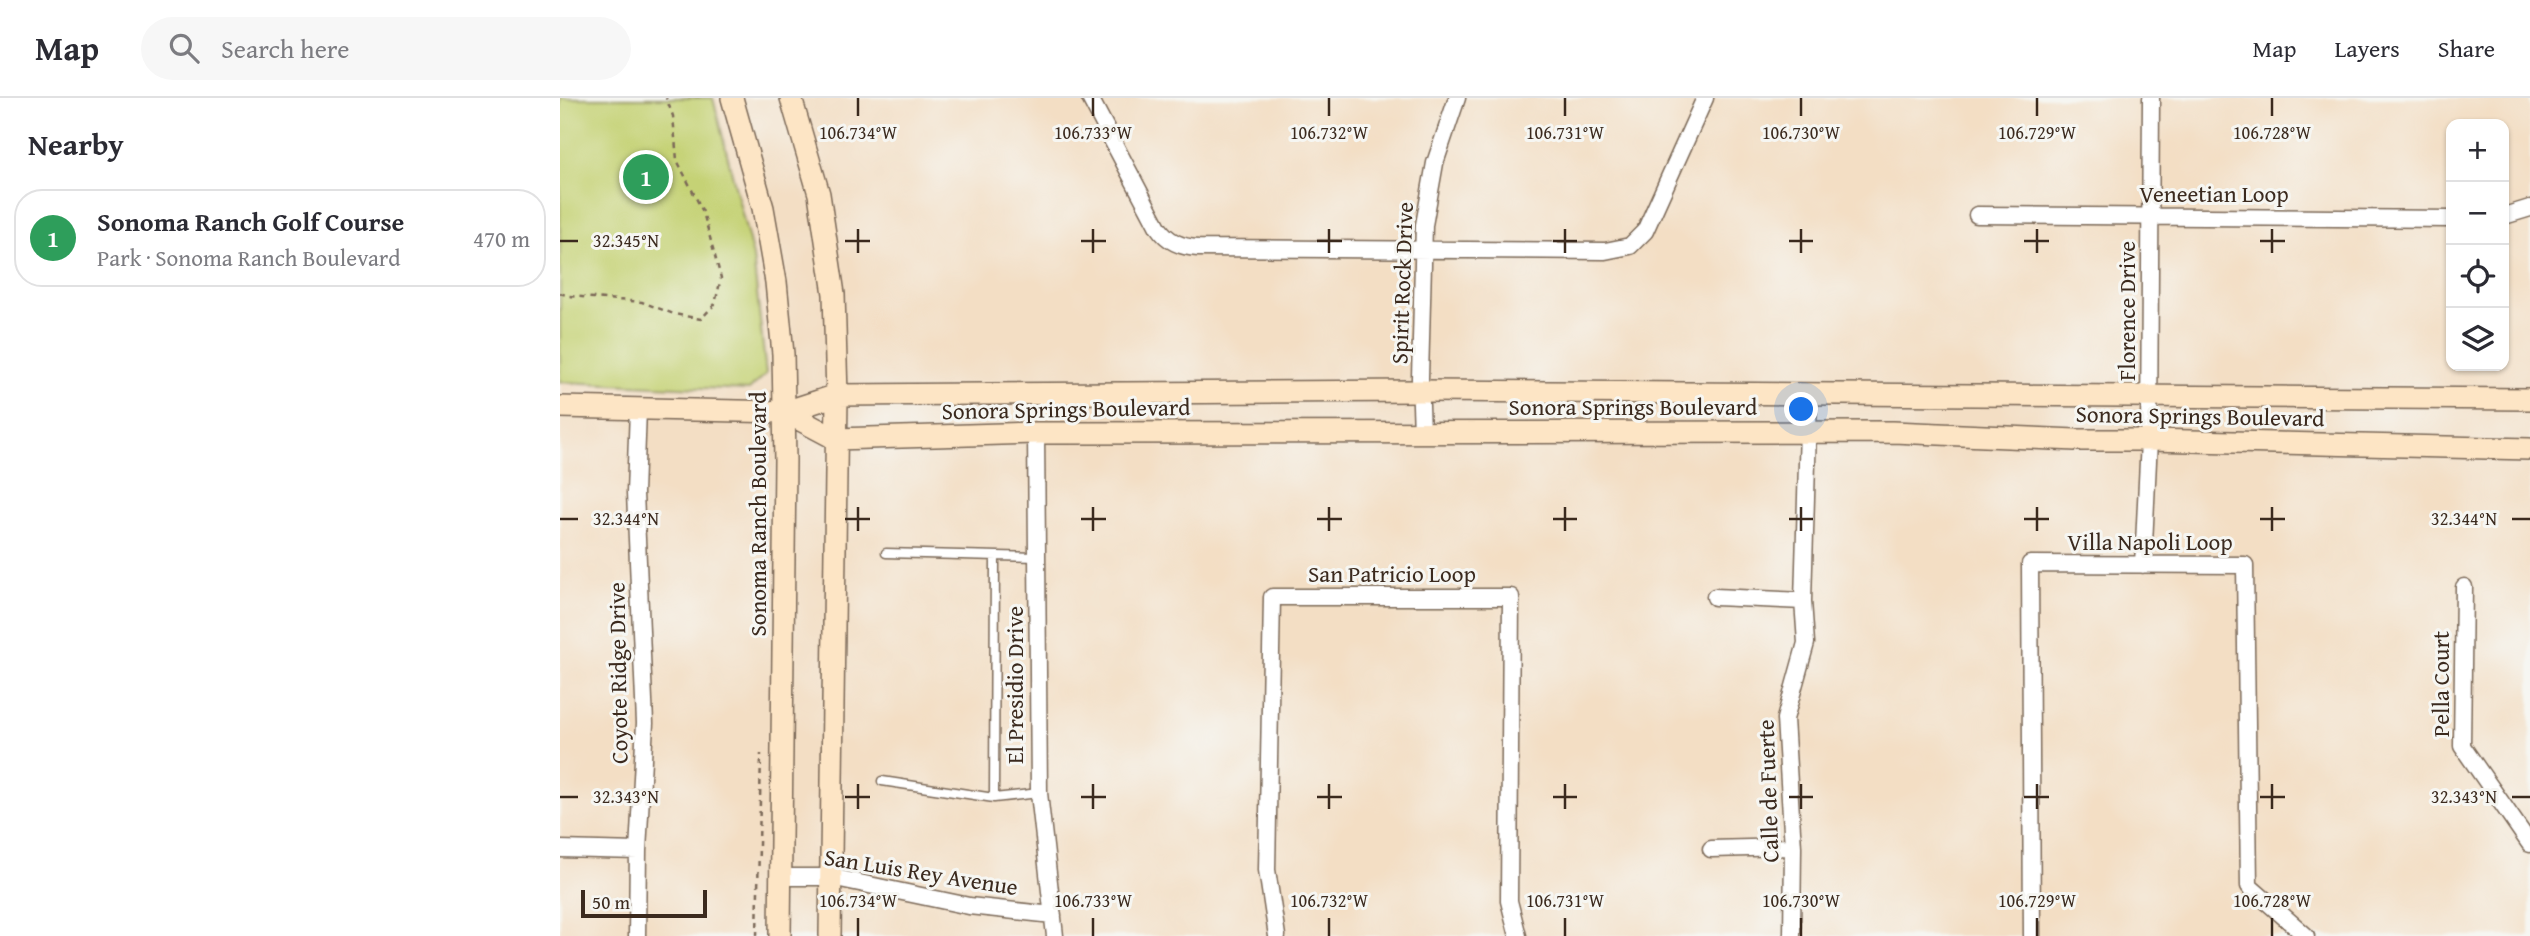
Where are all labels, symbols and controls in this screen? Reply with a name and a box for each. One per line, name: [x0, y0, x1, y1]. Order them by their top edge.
search box: [141, 17, 631, 80]
text: Map: [35, 24, 99, 72]
icon: search: [165, 29, 203, 67]
text: Search here: [221, 29, 349, 68]
text: Map: [2253, 31, 2296, 66]
text: Layers: [2334, 31, 2400, 66]
text: Share: [2438, 31, 2495, 66]
text: 106.734°W: [819, 119, 898, 146]
text: 106.733°W: [1054, 119, 1133, 146]
text: 106.732°W: [1290, 119, 1369, 146]
text: 106.731°W: [1526, 119, 1605, 146]
text: 106.730°W: [1762, 119, 1841, 146]
text: 106.729°W: [1998, 119, 2077, 146]
text: 106.728°W: [2233, 119, 2312, 146]
map controls: [2446, 119, 2509, 371]
button: +: [2446, 119, 2509, 182]
text: Nearby: [28, 122, 124, 166]
pin: 1: [623, 151, 669, 203]
street label: Veneetian Loop: [2139, 177, 2289, 210]
button: −: [2446, 182, 2509, 245]
street label: Spirit Rock Drive: [1382, 201, 1421, 365]
text: Sonoma Ranch Golf Course: [97, 202, 404, 241]
text: 1: [47, 222, 59, 255]
text: 470 m: [473, 222, 530, 255]
text: 32.345°N: [593, 227, 659, 254]
text: Park · Sonoma Ranch Boulevard: [97, 241, 400, 274]
street label: Florence Drive: [2110, 241, 2143, 381]
button: locate: [2446, 245, 2509, 308]
button: layers: [2446, 308, 2509, 371]
street label: Sonora Springs Boulevard: [941, 390, 1191, 427]
street label: Sonora Springs Boulevard: [1509, 390, 1758, 423]
street label: Sonoma Ranch Boulevard: [741, 391, 774, 637]
your location: [1784, 392, 1818, 426]
street label: Sonora Springs Boulevard: [2075, 397, 2325, 434]
text: 32.344°N: [593, 505, 659, 532]
text: 32.344°N: [2431, 505, 2497, 532]
street label: Villa Napoli Loop: [2067, 525, 2233, 558]
street label: San Patricio Loop: [1308, 557, 1476, 590]
street label: Coyote Ridge Drive: [599, 582, 636, 764]
street label: El Presidio Drive: [998, 606, 1031, 764]
street label: Pella Court: [2424, 631, 2457, 737]
street label: Calle de Fuerte: [1749, 719, 1786, 863]
text: 32.343°N: [593, 783, 659, 810]
text: 32.343°N: [2431, 783, 2497, 810]
street label: San Luis Rey Avenue: [822, 840, 1020, 903]
scale bar: [581, 887, 707, 919]
text: 106.734°W: [819, 887, 898, 914]
text: 106.733°W: [1054, 887, 1133, 914]
text: 106.732°W: [1290, 887, 1369, 914]
text: 106.731°W: [1526, 887, 1605, 914]
text: 106.730°W: [1762, 887, 1841, 914]
text: 106.729°W: [1998, 887, 2077, 914]
text: 106.728°W: [2233, 887, 2312, 914]
text: 50 m: [592, 888, 630, 916]

